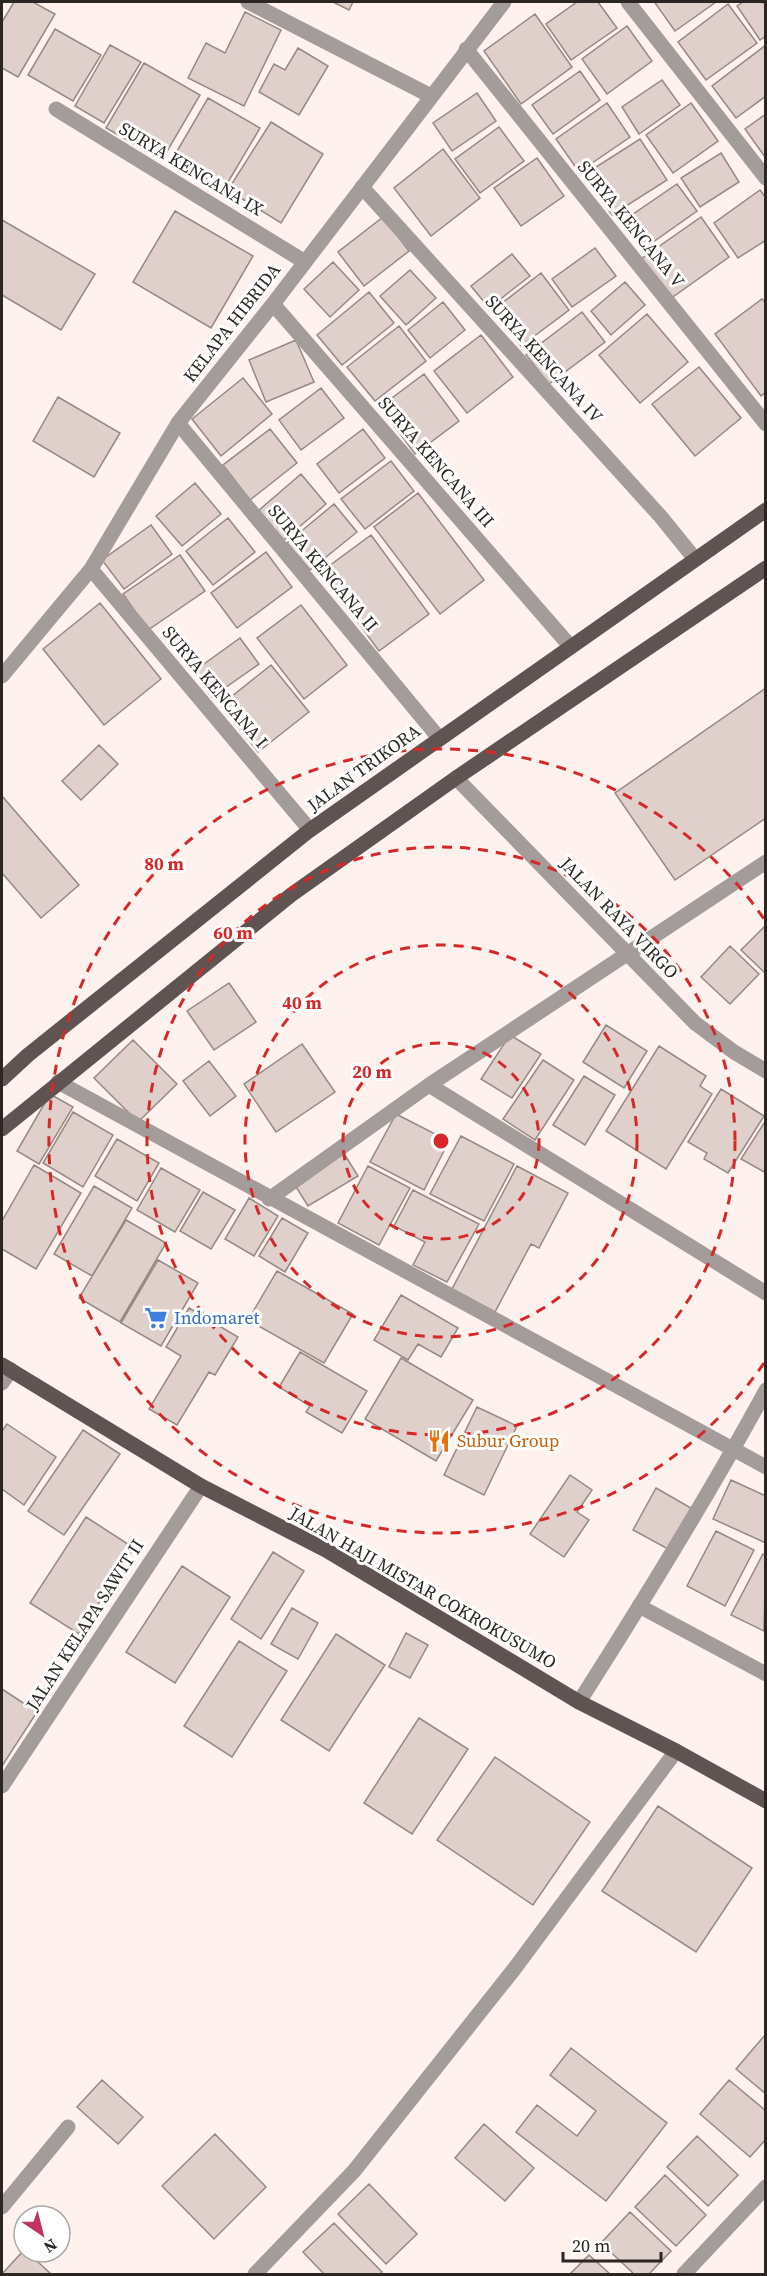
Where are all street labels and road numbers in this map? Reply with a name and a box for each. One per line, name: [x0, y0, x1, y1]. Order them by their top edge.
street label: SURYA KENCANA IX: [115, 116, 268, 222]
street label: SURYA KENCANA V: [572, 155, 691, 293]
street label: KELAPA HIBRIDA: [177, 258, 286, 387]
street label: SURYA KENCANA IV: [480, 289, 609, 428]
street label: SURYA KENCANA III: [373, 391, 500, 532]
street label: SURYA KENCANA II: [263, 499, 384, 637]
street label: SURYA KENCANA I: [157, 620, 274, 753]
street label: JALAN TRIKORA: [301, 718, 425, 818]
street label: JALAN RAYA VIRGO: [554, 850, 684, 984]
street label: JALAN HAJI MISTAR COKROKUSUMO: [284, 1500, 561, 1674]
street label: JALAN KELAPA SAWIT II: [19, 1534, 149, 1716]

